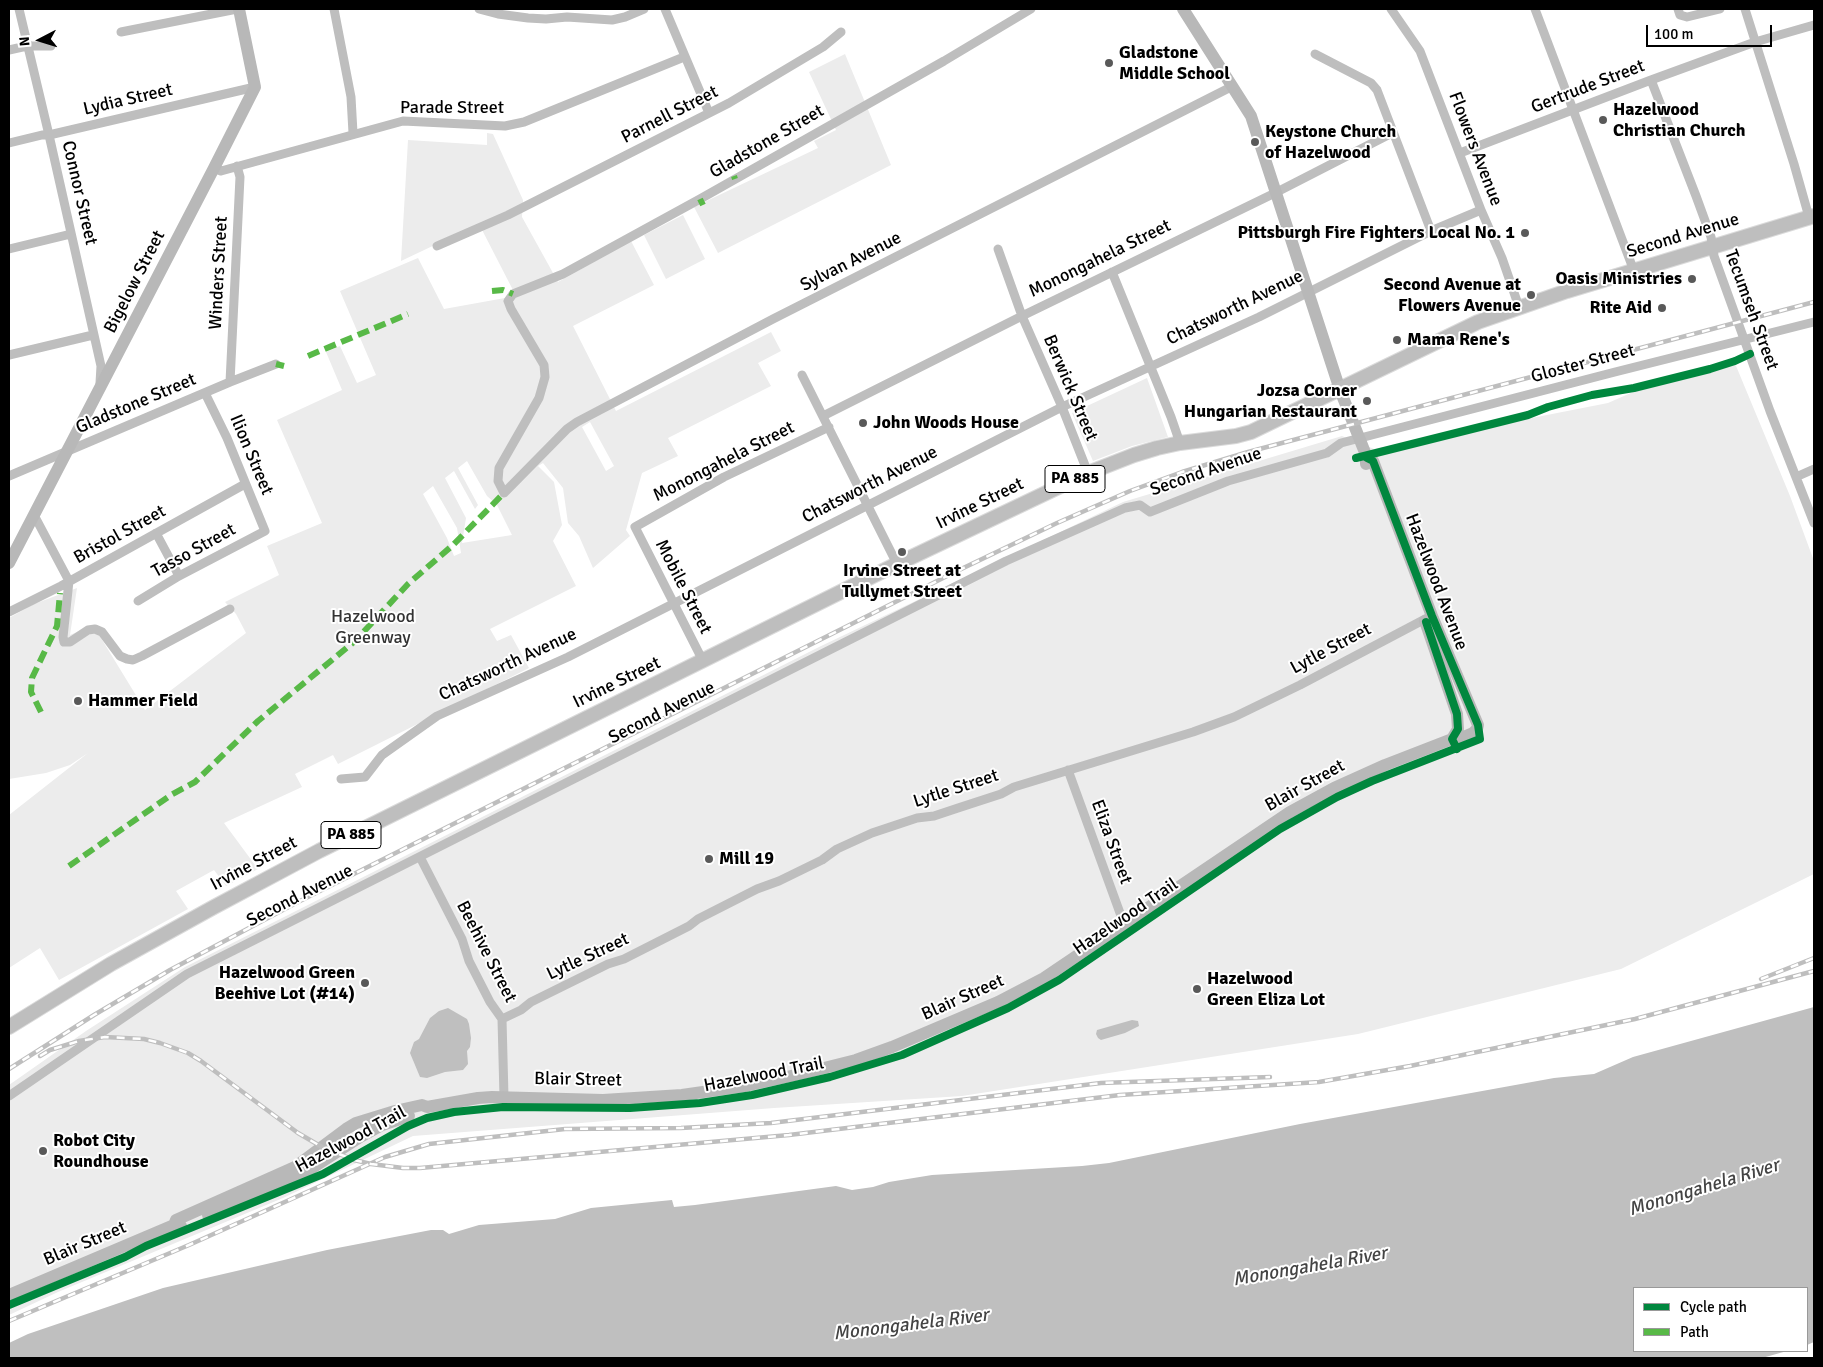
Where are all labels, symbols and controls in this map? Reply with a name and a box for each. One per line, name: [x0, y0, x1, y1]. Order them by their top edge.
north arrow: [15, 15, 65, 65]
scale bar: [1648, 15, 1774, 47]
text: 100 m: [1654, 25, 1694, 43]
text: N: [16, 36, 33, 47]
place label: Gladstone Middle School: [1119, 42, 1230, 84]
street label: Gertrude Street: [1528, 55, 1648, 119]
marker: Gladstone Middle School: [1103, 57, 1115, 69]
street label: Lydia Street: [81, 79, 175, 121]
street label: Parnell Street: [618, 81, 722, 149]
street label: Flowers Avenue: [1443, 89, 1507, 209]
street label: Parade Street: [400, 97, 504, 119]
place label: Hazelwood Christian Church: [1613, 99, 1746, 142]
street label: Gladstone Street: [706, 101, 828, 183]
marker: Hazelwood Christian Church: [1597, 114, 1609, 126]
place label: Keystone Church of Hazelwood: [1265, 121, 1396, 163]
marker: Keystone Church of Hazelwood: [1249, 136, 1261, 148]
street label: Connor Street: [56, 139, 102, 247]
street label: Second Avenue: [1624, 209, 1742, 263]
street label: Monongahela Street: [1025, 215, 1175, 303]
street label: Winders Street: [205, 216, 233, 330]
place label: Pittsburgh Fire Fighters Local No. 1: [1237, 222, 1515, 244]
street label: Bigelow Street: [100, 227, 170, 337]
street label: Sylvan Avenue: [797, 227, 905, 297]
marker: Pittsburgh Fire Fighters Local No. 1: [1519, 227, 1531, 239]
street label: Tecumseh Street: [1719, 247, 1783, 373]
street label: Chatsworth Avenue: [1163, 266, 1307, 350]
place label: Oasis Ministries: [1556, 268, 1682, 290]
marker: Oasis Ministries: [1686, 273, 1698, 285]
place label: Second Avenue at Flowers Avenue: [1384, 274, 1521, 316]
marker: Second Avenue at Flowers Avenue: [1525, 289, 1537, 301]
place label: Rite Aid: [1590, 297, 1652, 319]
marker: Rite Aid: [1656, 302, 1668, 314]
place label: Mama Rene's: [1407, 329, 1510, 351]
street label: Berwick Street: [1038, 332, 1102, 444]
marker: Mama Rene's: [1391, 334, 1403, 346]
street label: Gloster Street: [1529, 340, 1637, 388]
street label: Gladstone Street: [73, 369, 199, 439]
place label: Jozsa Corner Hungarian Restaurant: [1184, 380, 1357, 422]
marker: Jozsa Corner Hungarian Restaurant: [1361, 395, 1373, 407]
street label: Ilion Street: [224, 411, 278, 499]
place label: John Woods House: [873, 412, 1019, 434]
street label: Monongahela Street: [650, 417, 798, 507]
marker: John Woods House: [857, 417, 869, 429]
street label: Chatsworth Avenue: [799, 441, 941, 529]
street label: Second Avenue: [1147, 443, 1265, 501]
road number: PA 885: [1045, 466, 1105, 492]
street label: Irvine Street: [933, 473, 1027, 535]
street label: Bristol Street: [70, 501, 170, 569]
street label: Hazelwood Avenue: [1400, 511, 1472, 653]
street label: Tasso Street: [148, 519, 240, 583]
street label: Mobile Street: [650, 536, 716, 638]
marker: Irvine Street at Tullymet Street: [896, 546, 908, 558]
place label: Irvine Street at Tullymet Street: [842, 560, 962, 602]
park label: Hazelwood Greenway: [331, 606, 415, 649]
street label: Lytle Street: [1287, 619, 1375, 679]
street label: Chatsworth Avenue: [436, 624, 580, 706]
street label: Irvine Street: [570, 652, 664, 714]
street label: Second Avenue: [605, 677, 719, 749]
place label: Hammer Field: [88, 690, 198, 712]
marker: Hammer Field: [72, 695, 84, 707]
street label: Blair Street: [1261, 755, 1349, 817]
street label: Lytle Street: [911, 765, 1001, 813]
street label: Eliza Street: [1086, 797, 1136, 887]
road number: PA 885: [321, 822, 381, 848]
street label: Irvine Street: [207, 832, 301, 896]
place label: Mill 19: [719, 848, 774, 870]
marker: Mill 19: [703, 853, 715, 865]
street label: Second Avenue: [243, 860, 357, 932]
street label: Hazelwood Trail: [1069, 874, 1183, 960]
street label: Beehive Street: [451, 898, 521, 1006]
street label: Lytle Street: [543, 929, 633, 985]
place label: Hazelwood Green Beehive Lot (#14): [215, 962, 355, 1004]
place label: Hazelwood Green Eliza Lot: [1207, 968, 1325, 1011]
street label: Blair Street: [919, 970, 1007, 1026]
marker: Hazelwood Green Beehive Lot (#14): [359, 977, 371, 989]
marker: Hazelwood Green Eliza Lot: [1191, 983, 1203, 995]
street label: Hazelwood Trail: [702, 1053, 826, 1097]
street label: Blair Street: [534, 1068, 622, 1092]
street label: Hazelwood Trail: [292, 1102, 410, 1178]
place label: Robot City Roundhouse: [53, 1130, 149, 1172]
marker: Robot City Roundhouse: [37, 1145, 49, 1157]
water label: Monongahela River: [1626, 1154, 1782, 1222]
street label: Blair Street: [40, 1217, 130, 1271]
water label: Monongahela River: [1231, 1242, 1389, 1292]
legend: [1633, 1287, 1808, 1352]
text: Cycle path: [1680, 1298, 1747, 1316]
water label: Monongahela River: [832, 1304, 990, 1346]
text: Path: [1680, 1323, 1709, 1341]

